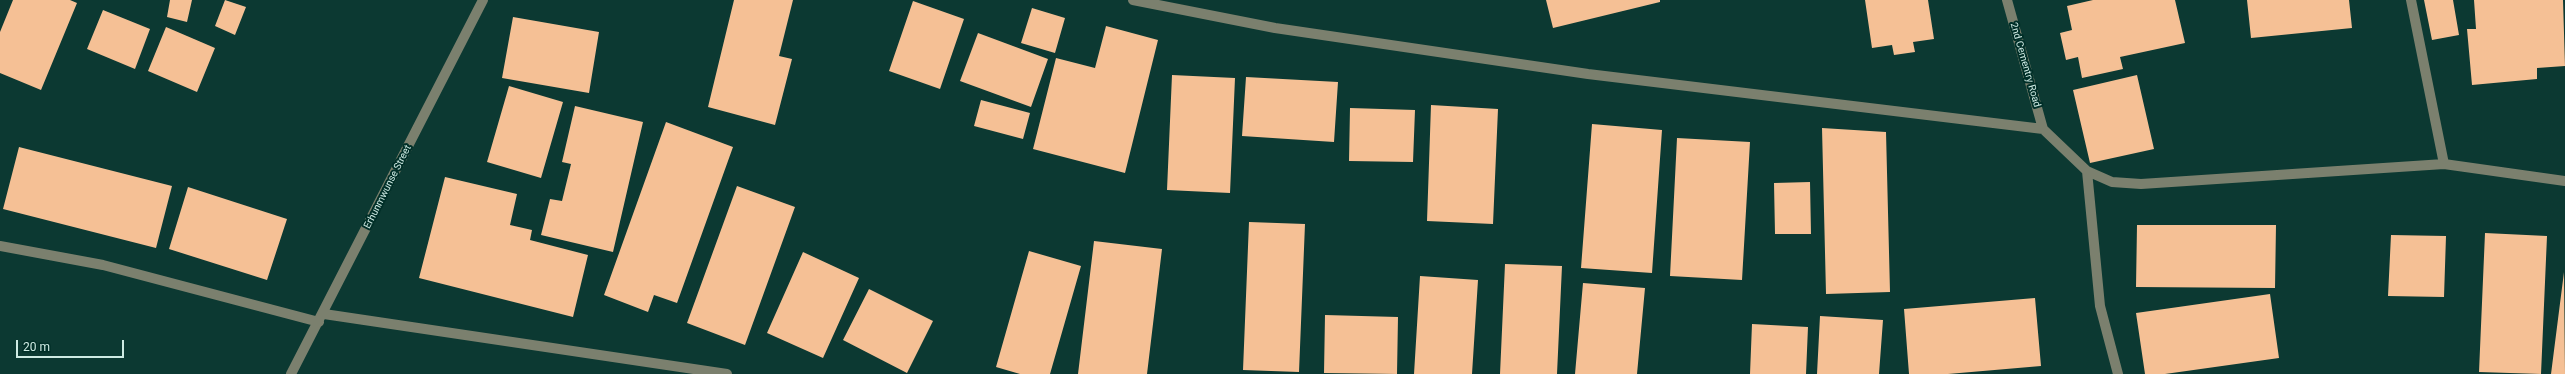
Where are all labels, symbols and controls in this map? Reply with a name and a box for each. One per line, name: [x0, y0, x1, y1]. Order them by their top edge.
street label: 2nd Cementry Road: [2007, 21, 2043, 109]
street label: Erhunmwunse Street: [362, 143, 414, 231]
scale bar: [18, 332, 126, 358]
text: 20 m: [23, 340, 50, 354]

